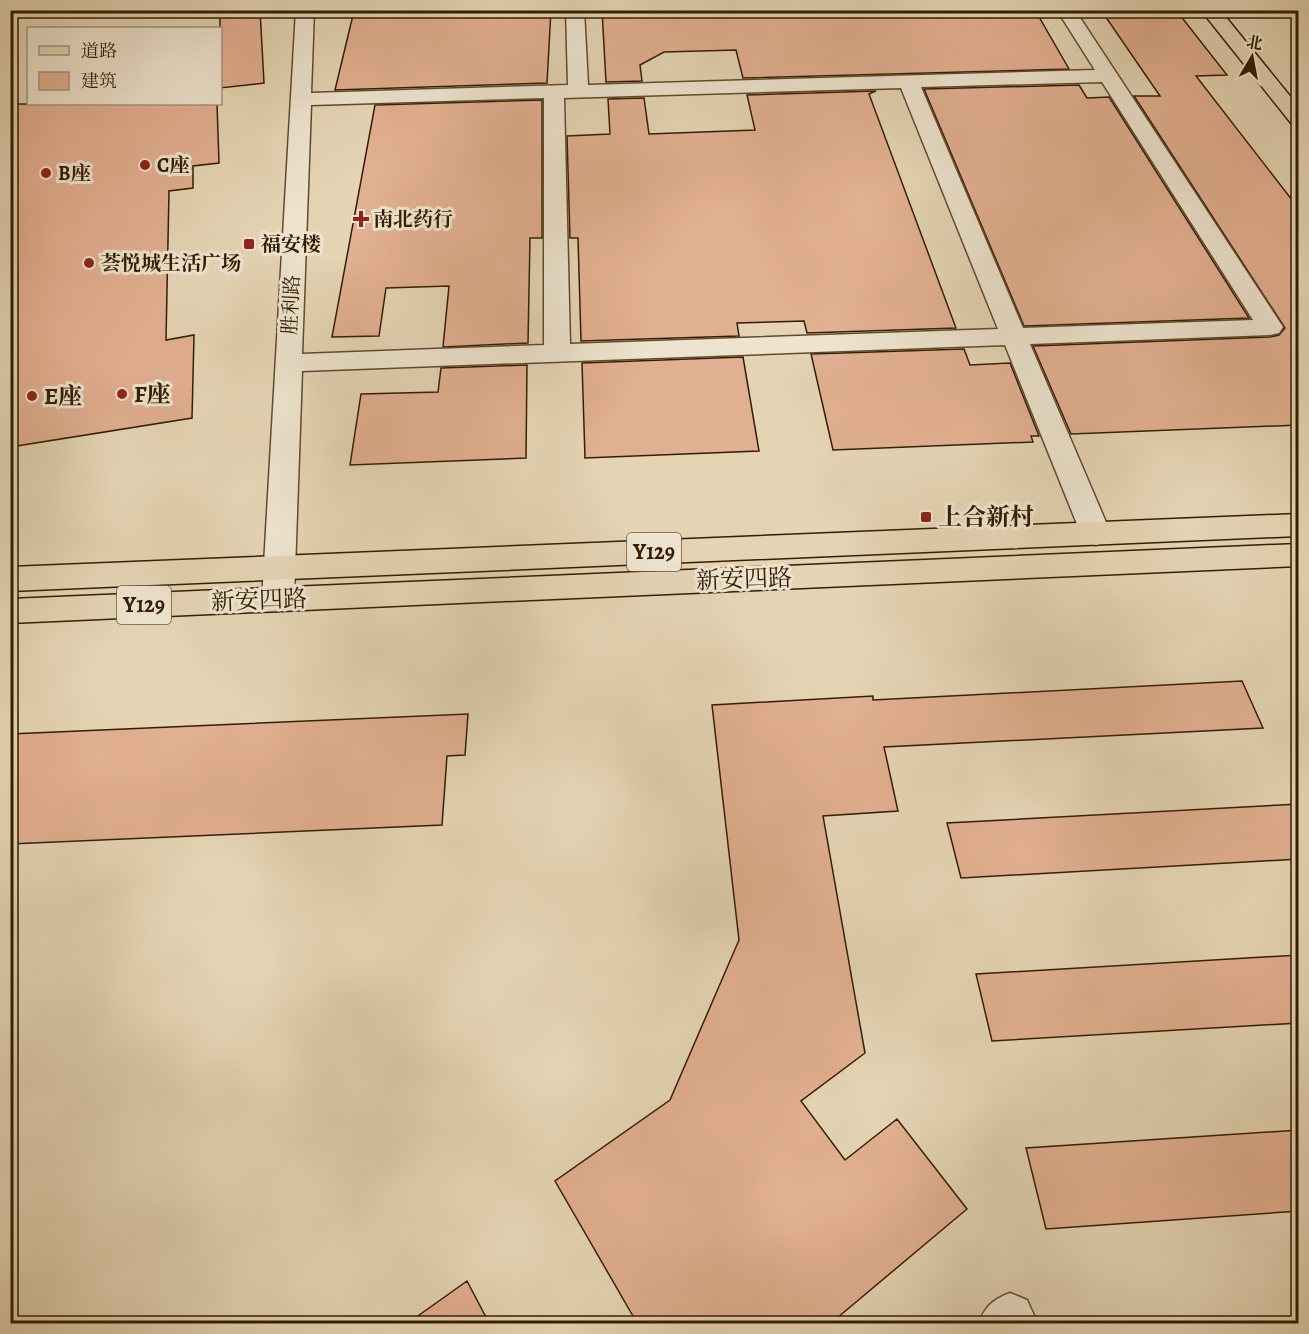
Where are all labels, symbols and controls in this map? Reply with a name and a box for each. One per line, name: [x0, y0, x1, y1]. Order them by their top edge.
legend: [27, 27, 222, 105]
north arrow: [1222, 27, 1282, 87]
text: 北: [1245, 31, 1264, 55]
text: 道路: [81, 39, 117, 63]
text: 建筑: [81, 69, 117, 93]
place label: C座: [157, 152, 189, 179]
marker: C座: [138, 158, 152, 172]
place label: B座: [58, 160, 91, 187]
marker: B座: [39, 166, 53, 180]
place label: 南北药行: [373, 206, 453, 233]
marker: 南北药行: [354, 212, 368, 226]
place label: 福安楼: [261, 231, 321, 258]
marker: 福安楼: [242, 237, 256, 251]
place label: 荟悦城生活广场: [101, 250, 241, 277]
marker: 荟悦城生活广场: [82, 256, 96, 270]
street label: 胜利路: [276, 274, 306, 336]
place label: F座: [134, 378, 171, 410]
place label: E座: [44, 380, 82, 412]
marker: F座: [115, 387, 129, 401]
marker: E座: [25, 389, 39, 403]
place label: 上合新村: [938, 501, 1034, 533]
marker: 上合新村: [919, 510, 933, 524]
road number: Y129: [627, 533, 681, 571]
street label: 新安四路: [695, 561, 793, 597]
street label: 新安四路: [210, 582, 308, 618]
road number: Y129: [117, 586, 171, 624]

